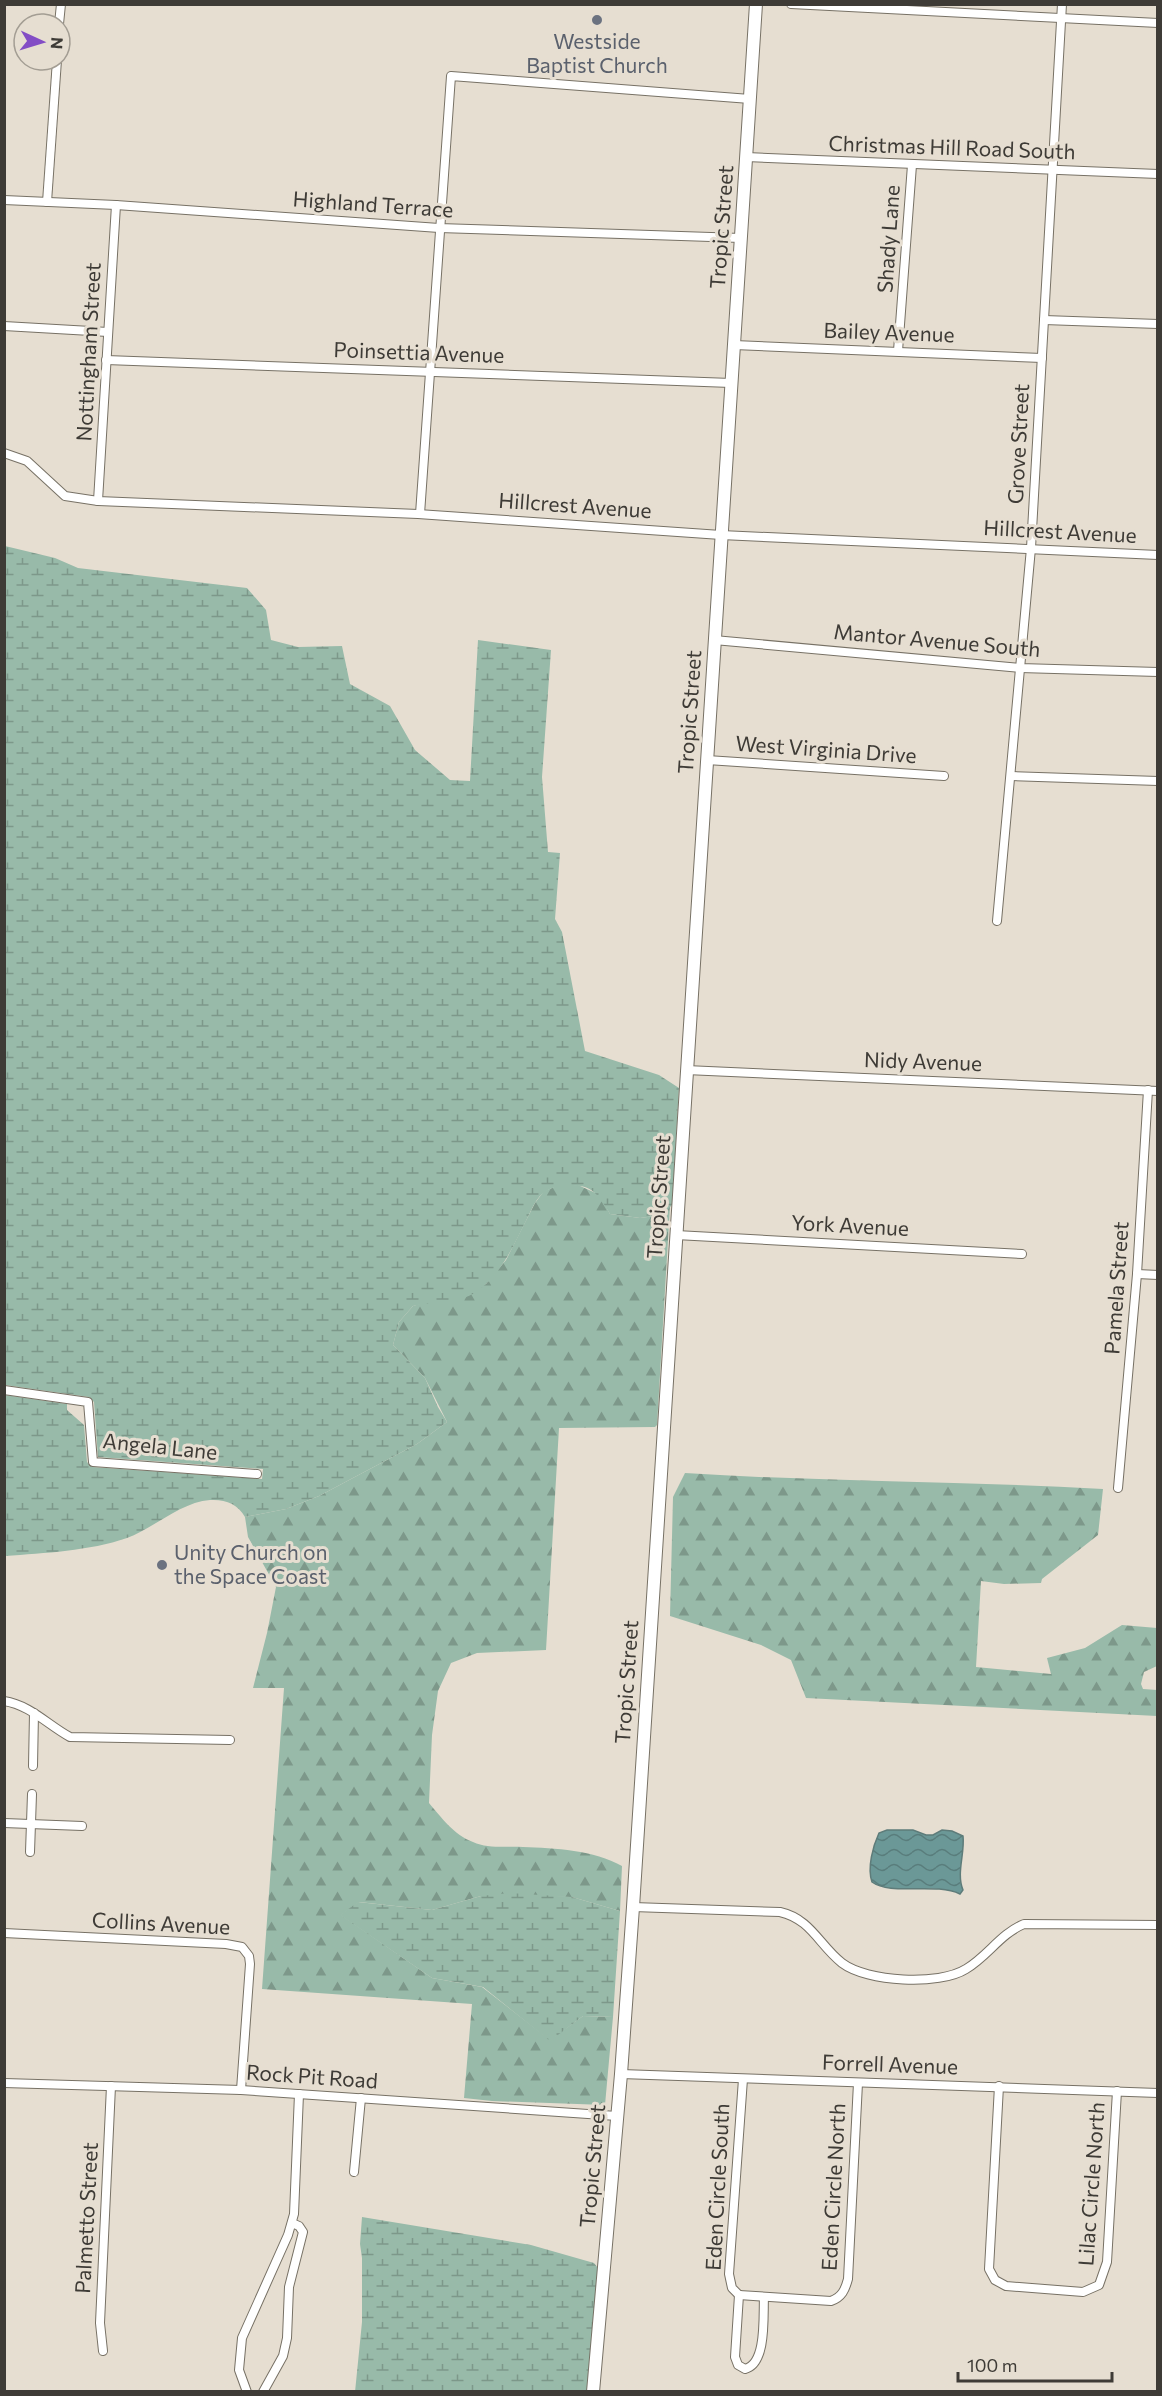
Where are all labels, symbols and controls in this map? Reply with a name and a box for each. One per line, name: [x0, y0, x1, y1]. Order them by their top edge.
north arrow: [12, 12, 72, 72]
marker: Westside Baptist Church: [590, 13, 604, 27]
place label: Westside Baptist Church: [526, 28, 668, 77]
text: N: [48, 36, 67, 50]
street label: Christmas Hill Road South: [828, 130, 1076, 163]
street label: Tropic Street: [704, 164, 737, 290]
street label: Shady Lane: [871, 184, 904, 294]
street label: Highland Terrace: [292, 185, 454, 222]
street label: Nottingham Street: [70, 262, 105, 442]
street label: Bailey Avenue: [823, 317, 955, 346]
street label: Poinsettia Avenue: [333, 336, 505, 367]
street label: Grove Street: [1002, 383, 1033, 505]
street label: Hillcrest Avenue: [498, 487, 653, 522]
street label: Hillcrest Avenue: [983, 514, 1137, 547]
street label: Mantor Avenue South: [833, 618, 1042, 661]
street label: Tropic Street: [672, 649, 705, 775]
street label: West Virginia Drive: [735, 730, 917, 767]
street label: Nidy Avenue: [864, 1046, 983, 1075]
street label: Tropic Street: [641, 1134, 674, 1260]
street label: York Avenue: [790, 1209, 910, 1240]
street label: Pamela Street: [1098, 1221, 1133, 1355]
street label: Angela Lane: [102, 1427, 219, 1464]
place label: Unity Church on the Space Coast: [174, 1539, 327, 1588]
marker: Unity Church on the Space Coast: [155, 1558, 169, 1572]
street label: Tropic Street: [609, 1619, 642, 1745]
street label: Collins Avenue: [91, 1906, 231, 1939]
street label: Forrell Avenue: [821, 2049, 959, 2078]
street label: Rock Pit Road: [245, 2058, 379, 2093]
street label: Lilac Circle North: [1072, 2101, 1109, 2267]
street label: Eden Circle North: [816, 2102, 849, 2271]
street label: Tropic Street: [574, 2103, 609, 2229]
street label: Eden Circle South: [700, 2103, 733, 2271]
street label: Palmetto Street: [69, 2142, 102, 2294]
scale bar: [958, 2345, 1112, 2383]
text: 100 m: [967, 2354, 1017, 2376]

